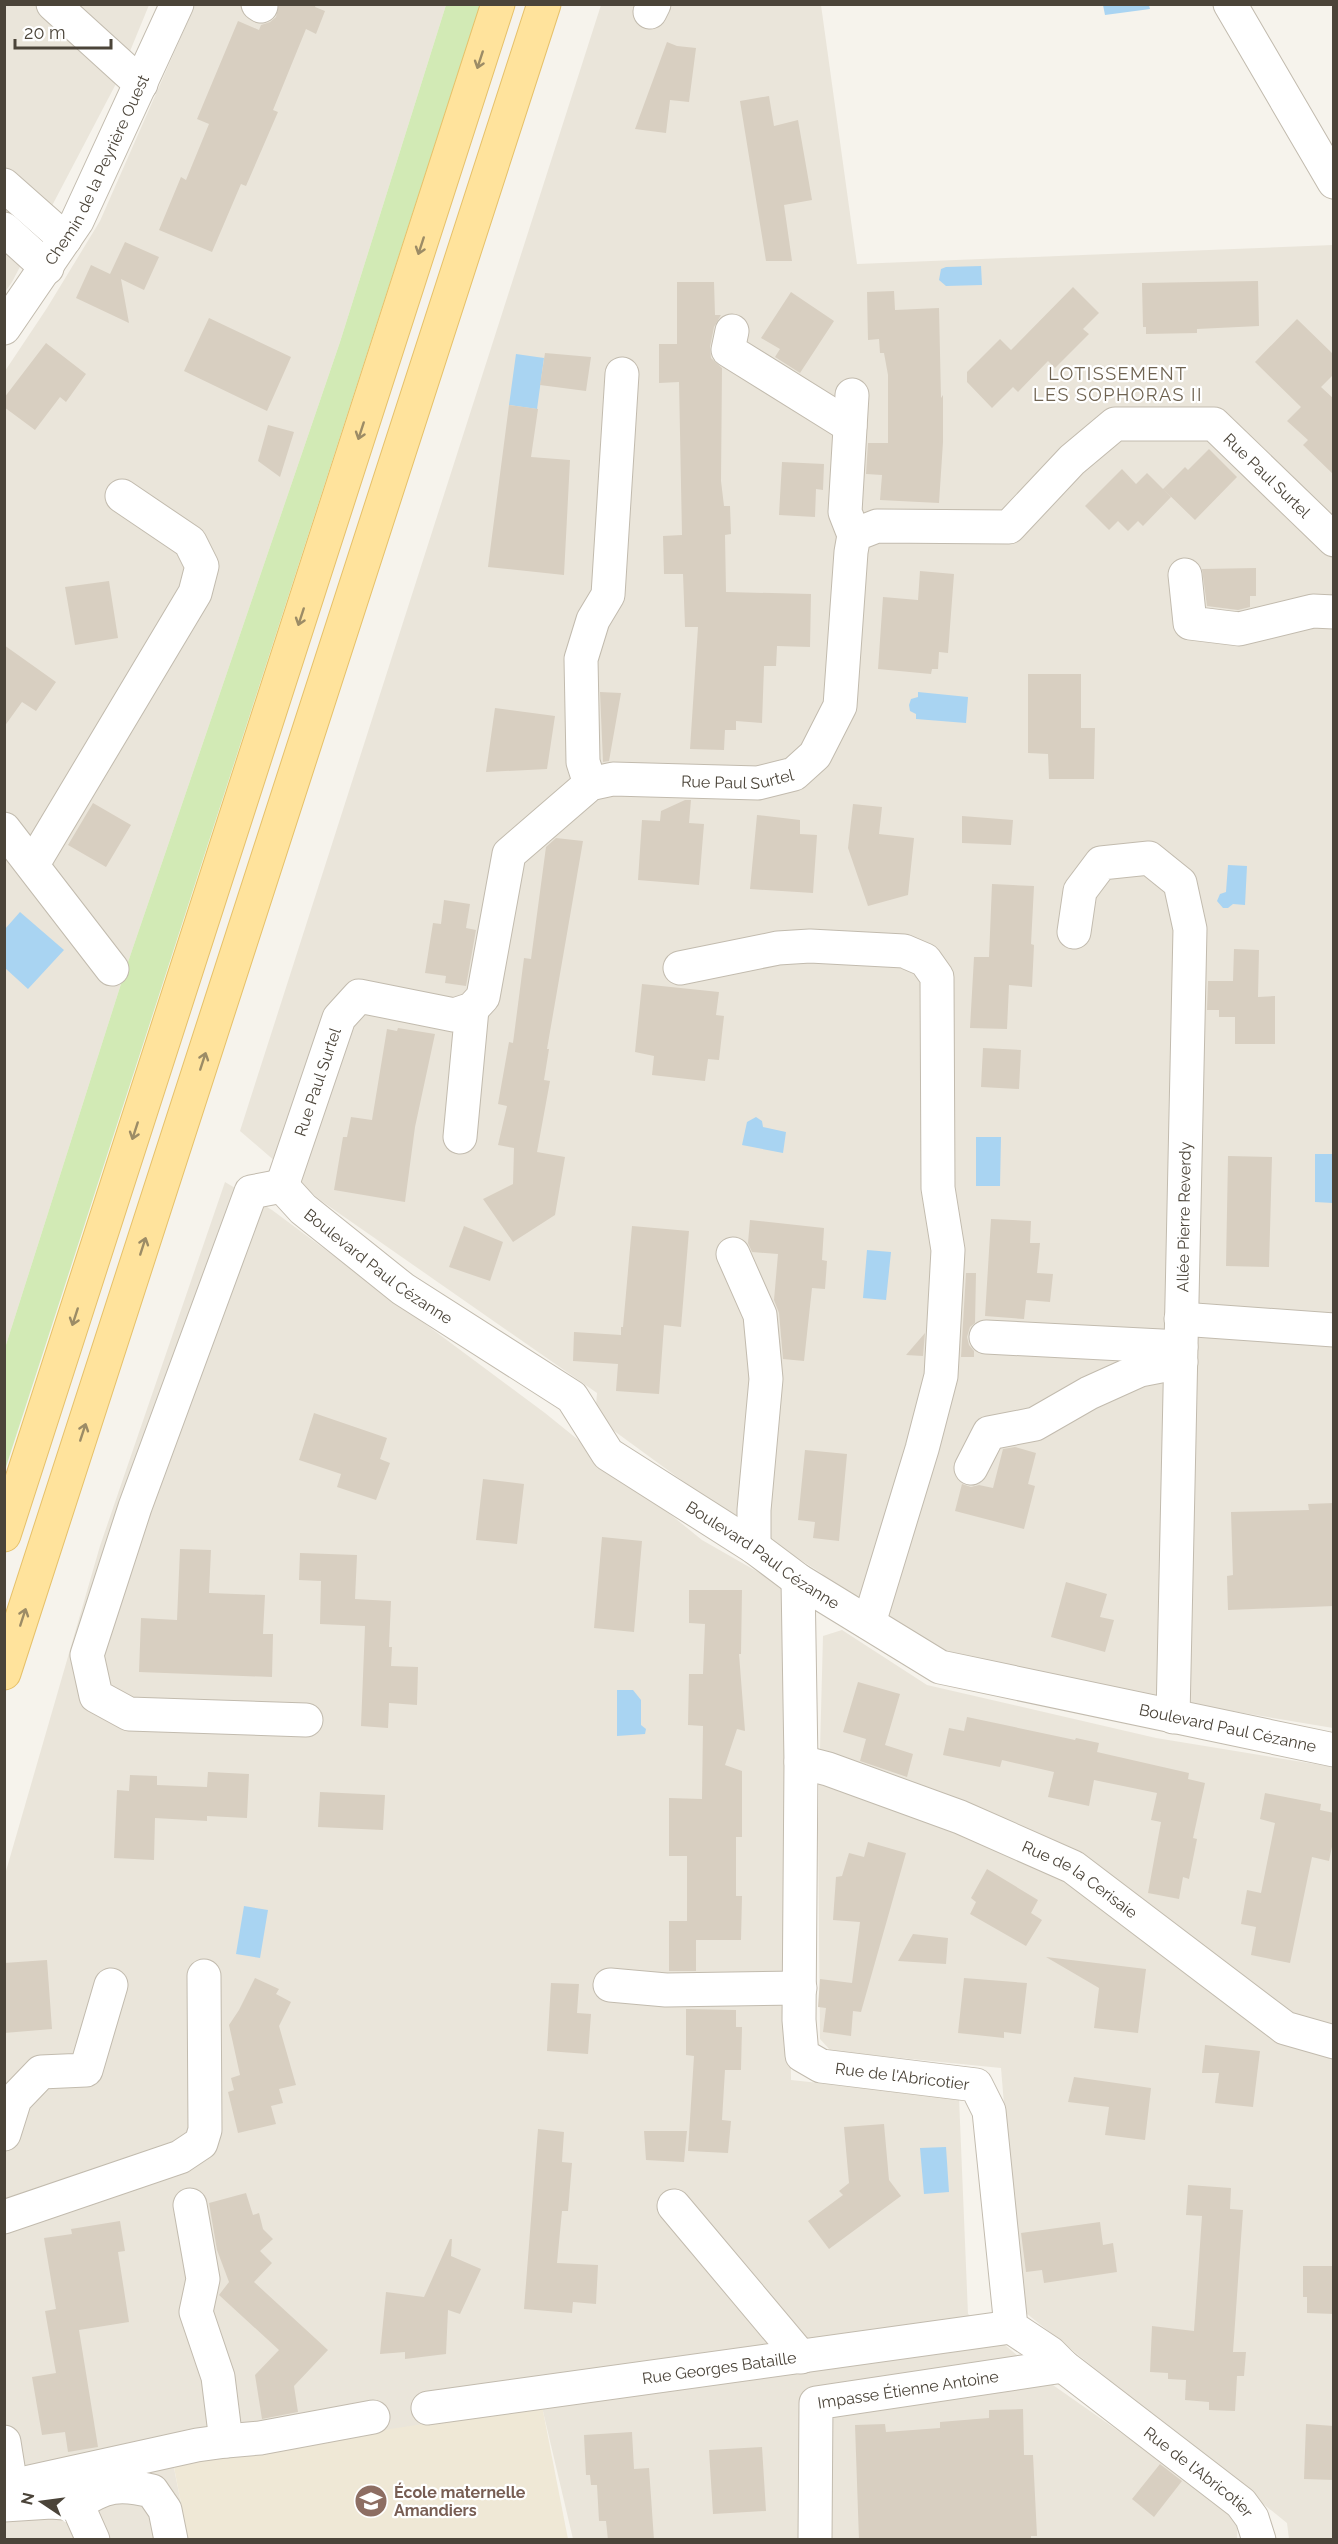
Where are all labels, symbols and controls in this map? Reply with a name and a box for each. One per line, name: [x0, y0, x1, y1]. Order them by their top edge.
scale bar: [15, 12, 111, 50]
text: 20 m: [24, 22, 66, 43]
one-way arrow: [474, 50, 485, 69]
street label: Chemin de la Peyrière Ouest: [40, 71, 153, 269]
one-way arrow: [414, 236, 425, 255]
district label: LOTISSEMENT LES SOPHORAS II: [1033, 363, 1203, 405]
one-way arrow: [354, 421, 365, 440]
street label: Rue Paul Surtel: [1220, 429, 1315, 522]
one-way arrow: [295, 607, 306, 626]
street label: Rue Paul Surtel: [681, 765, 796, 793]
street label: Rue Paul Surtel: [290, 1025, 345, 1139]
one-way arrow: [198, 1052, 209, 1071]
one-way arrow: [129, 1121, 140, 1140]
street label: Allée Pierre Reverdy: [1173, 1141, 1195, 1292]
street label: Boulevard Paul Cézanne: [301, 1204, 456, 1328]
one-way arrow: [138, 1237, 149, 1256]
one-way arrow: [69, 1307, 80, 1326]
one-way arrow: [78, 1423, 89, 1442]
street label: Boulevard Paul Cézanne: [683, 1497, 843, 1613]
one-way arrow: [18, 1608, 29, 1627]
street label: Boulevard Paul Cézanne: [1137, 1700, 1318, 1756]
street label: Rue de la Cerisaie: [1019, 1836, 1141, 1922]
street label: Rue de l'Abricotier: [834, 2058, 971, 2094]
street label: Rue Georges Bataille: [641, 2347, 797, 2388]
street label: Impasse Étienne Antoine: [816, 2366, 1000, 2412]
street label: Rue de l'Abricotier: [1140, 2422, 1258, 2521]
north arrow: [12, 2472, 72, 2532]
place label: École maternelle Amandiers: [394, 2482, 526, 2520]
school or university icon: École maternelle Amandiers: [353, 2483, 389, 2519]
text: N: [17, 2491, 39, 2507]

